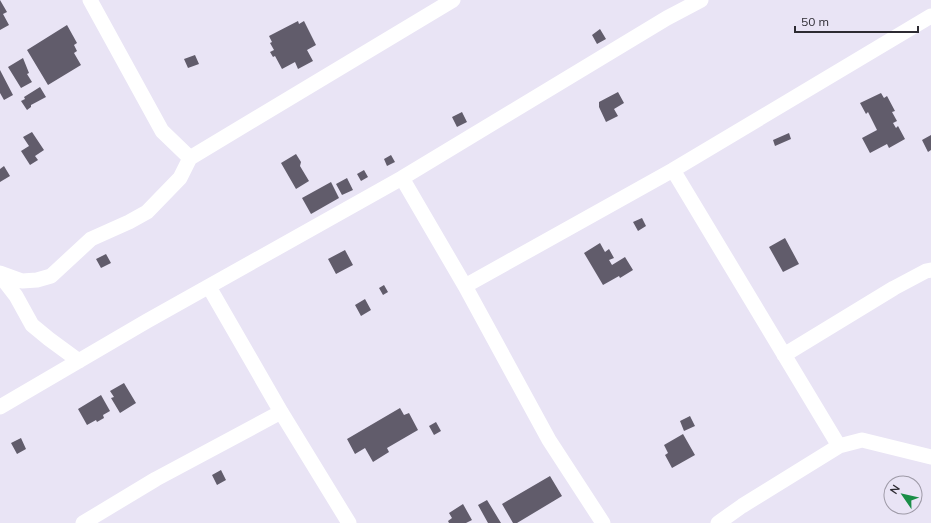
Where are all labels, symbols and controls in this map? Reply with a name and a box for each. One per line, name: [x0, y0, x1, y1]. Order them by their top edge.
scale bar: [795, 8, 918, 34]
text: 50 m: [801, 14, 829, 29]
north arrow: [883, 475, 923, 515]
text: N: [887, 482, 903, 497]

